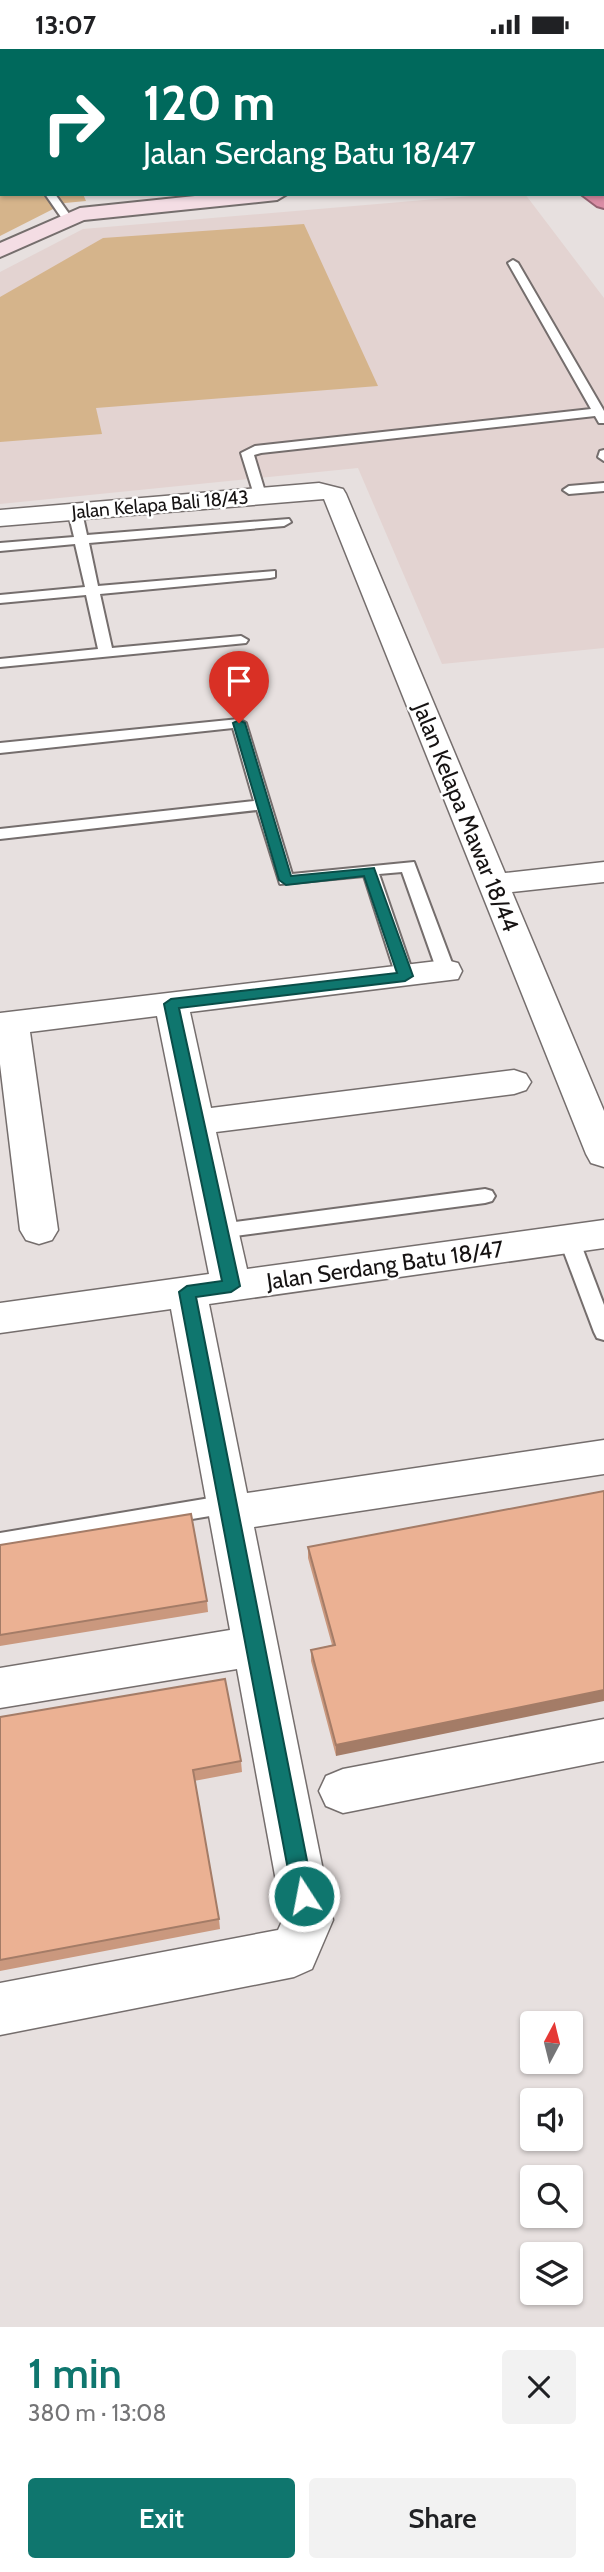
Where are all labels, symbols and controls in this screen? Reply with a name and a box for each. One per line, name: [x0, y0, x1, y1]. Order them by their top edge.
text: 13:07: [35, 9, 96, 41]
text: 120 m: [143, 73, 275, 132]
icon: right: [28, 77, 119, 168]
text: Jalan Serdang Batu 18/47: [143, 133, 476, 172]
street label: Jalan Kelapa Bali 18/43: [70, 485, 249, 524]
pin: [209, 651, 269, 723]
icon: arrive: [220, 662, 258, 700]
street label: Jalan Kelapa Mawar 18/44: [407, 697, 525, 936]
street label: Jalan Serdang Batu 18/47: [264, 1234, 506, 1296]
position arrow: [267, 1859, 341, 1933]
north arrow: [520, 2011, 583, 2074]
map controls: [520, 2011, 583, 2305]
button: sound: [520, 2088, 583, 2151]
button: search: [520, 2165, 583, 2228]
button: layers: [520, 2242, 583, 2305]
text: 1 min: [28, 2347, 122, 2399]
button: close: [502, 2350, 576, 2424]
text: 380 m · 13:08: [28, 2399, 166, 2427]
button: Exit: [28, 2478, 295, 2558]
button: Share: [309, 2478, 576, 2558]

